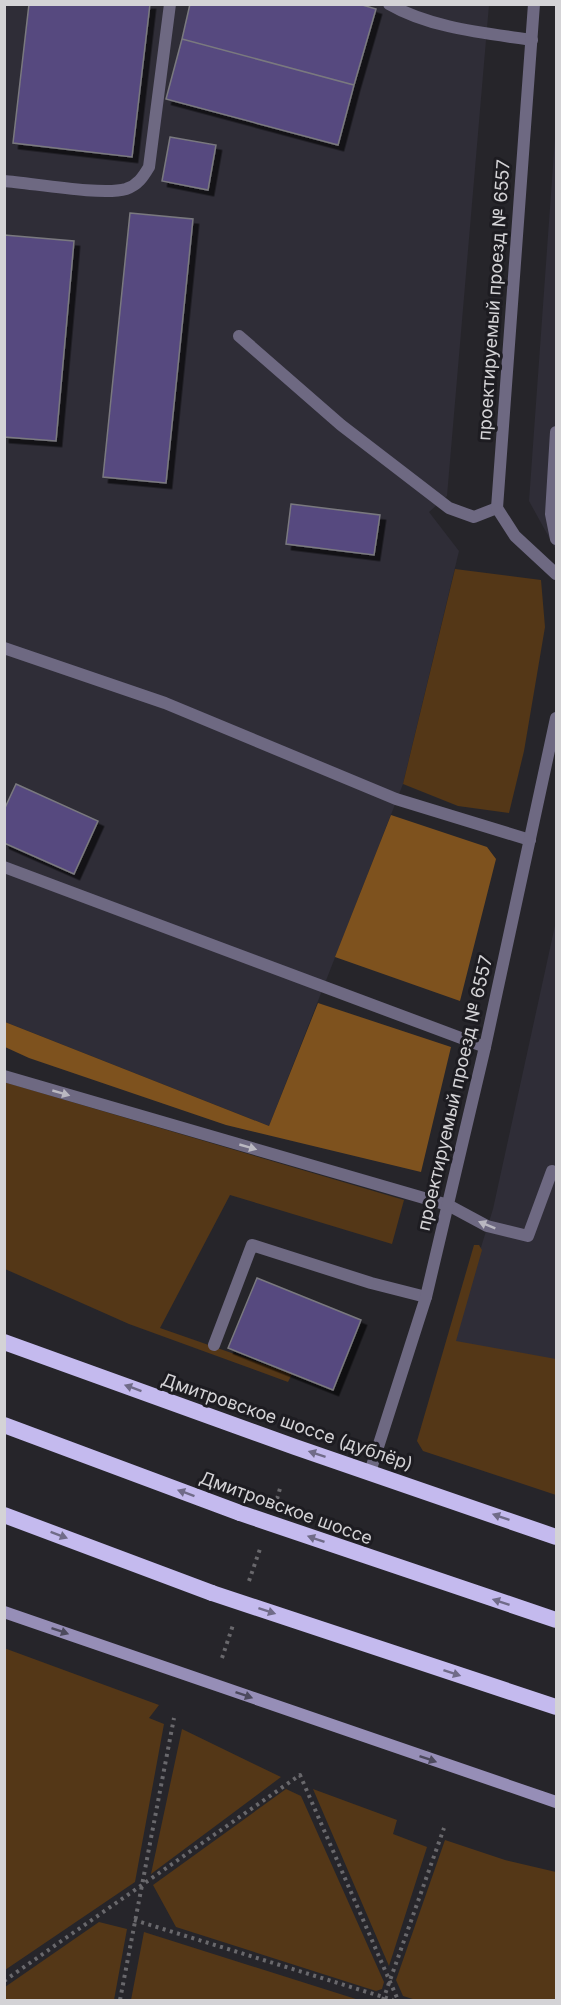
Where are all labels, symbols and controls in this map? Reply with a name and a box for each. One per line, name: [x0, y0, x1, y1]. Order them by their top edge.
street label: проектируемый проезд № 6557: [473, 159, 514, 441]
street label: проектируемый проезд № 6557: [413, 953, 496, 1233]
one-way arrow: [52, 1089, 70, 1098]
one-way arrow: [239, 1143, 257, 1152]
one-way arrow: [477, 1220, 495, 1230]
street label: Дмитровское шоссе (дублёр): [159, 1369, 416, 1475]
one-way arrow: [124, 1383, 142, 1393]
one-way arrow: [308, 1449, 326, 1458]
street label: Дмитровское шоссе: [197, 1466, 376, 1549]
one-way arrow: [176, 1487, 194, 1497]
one-way arrow: [492, 1512, 510, 1522]
one-way arrow: [50, 1531, 68, 1541]
one-way arrow: [307, 1534, 325, 1544]
one-way arrow: [492, 1597, 510, 1606]
one-way arrow: [258, 1607, 276, 1617]
one-way arrow: [51, 1626, 69, 1636]
one-way arrow: [443, 1668, 461, 1678]
one-way arrow: [235, 1691, 253, 1700]
one-way arrow: [419, 1754, 437, 1764]

